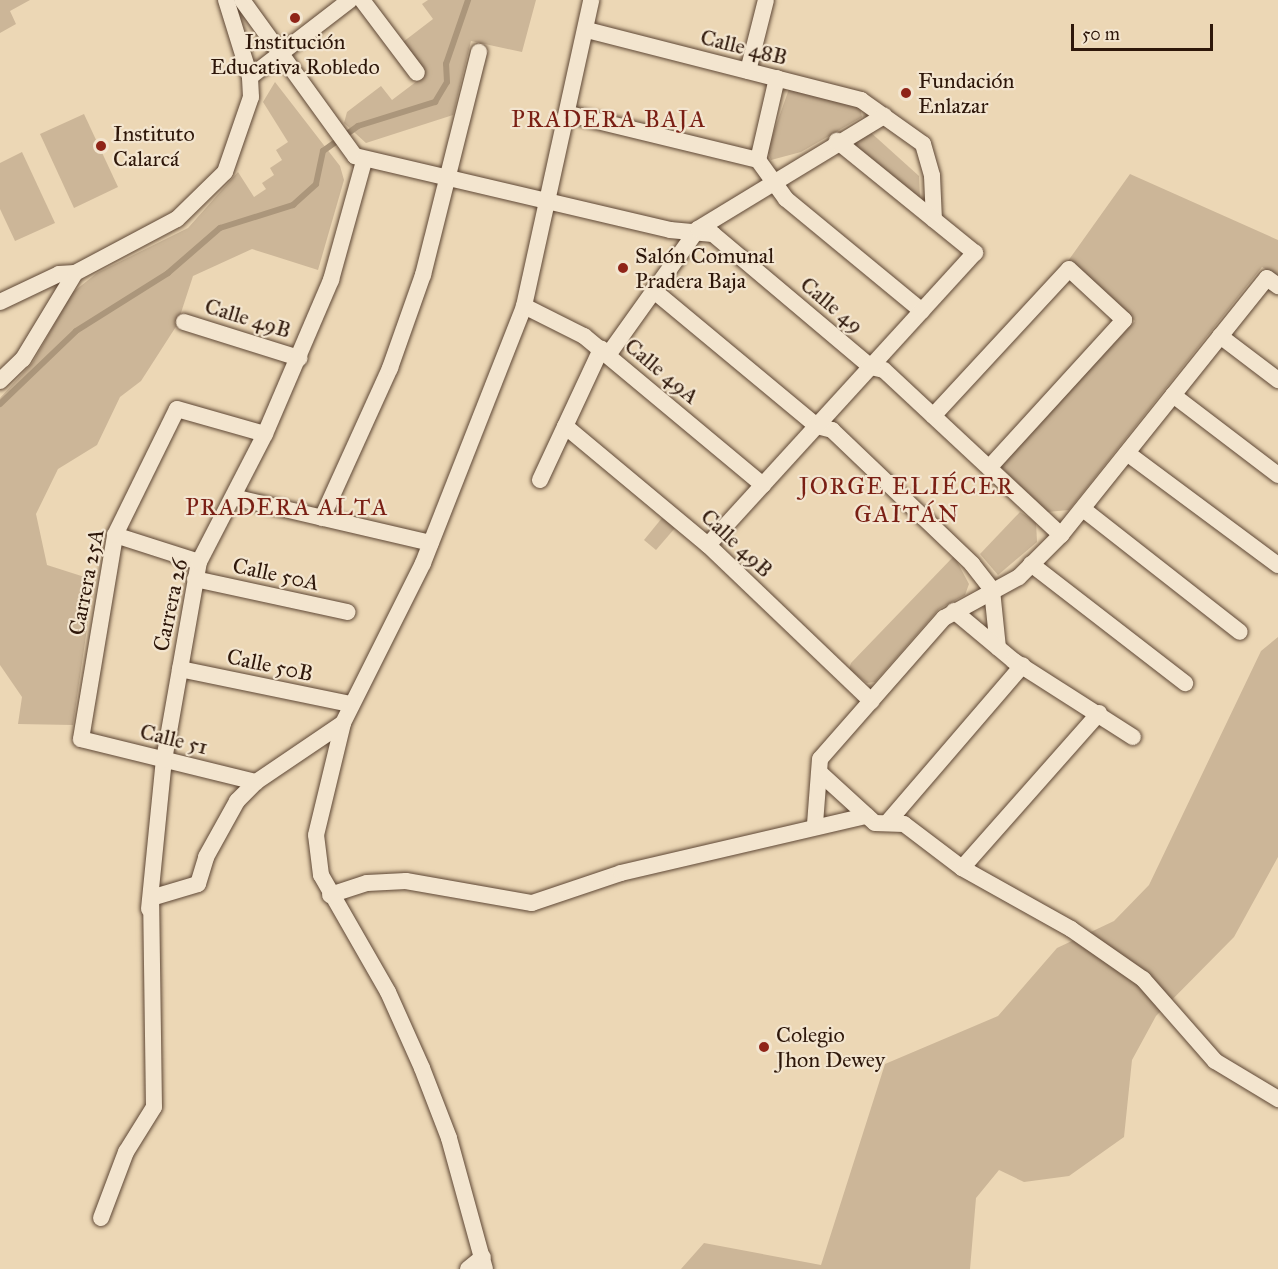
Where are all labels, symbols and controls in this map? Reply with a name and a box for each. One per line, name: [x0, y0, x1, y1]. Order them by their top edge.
marker: Institución Educativa Robledo: [288, 11, 302, 25]
scale bar: [1074, 12, 1216, 50]
street label: Calle 48B: [698, 23, 790, 71]
text: 50 m: [1082, 23, 1120, 45]
place label: Institución Educativa Robledo: [210, 28, 380, 80]
place label: Fundación Enlazar: [918, 67, 1014, 118]
marker: Fundación Enlazar: [899, 86, 913, 100]
district label: PRADERA BAJA: [511, 106, 707, 134]
place label: Instituto Calarcá: [113, 120, 195, 172]
marker: Instituto Calarcá: [94, 139, 108, 153]
place label: Salón Comunal Pradera Baja: [635, 242, 774, 294]
marker: Salón Comunal Pradera Baja: [616, 261, 630, 275]
street label: Calle 49: [795, 271, 869, 339]
street label: Calle 49B: [202, 292, 294, 344]
street label: Calle 49A: [619, 332, 705, 410]
district label: JORGE ELIÉCER GAITÁN: [799, 473, 1015, 529]
district label: PRADERA ALTA: [185, 494, 389, 522]
street label: Calle 49B: [696, 503, 778, 583]
street label: Carrera 25A: [63, 527, 109, 637]
street label: Calle 50A: [230, 552, 322, 596]
street label: Carrera 26: [147, 556, 193, 654]
street label: Calle 50B: [224, 643, 316, 687]
street label: Calle 51: [137, 718, 211, 760]
place label: Colegio Jhon Dewey: [776, 1021, 885, 1072]
marker: Colegio Jhon Dewey: [757, 1040, 771, 1054]

